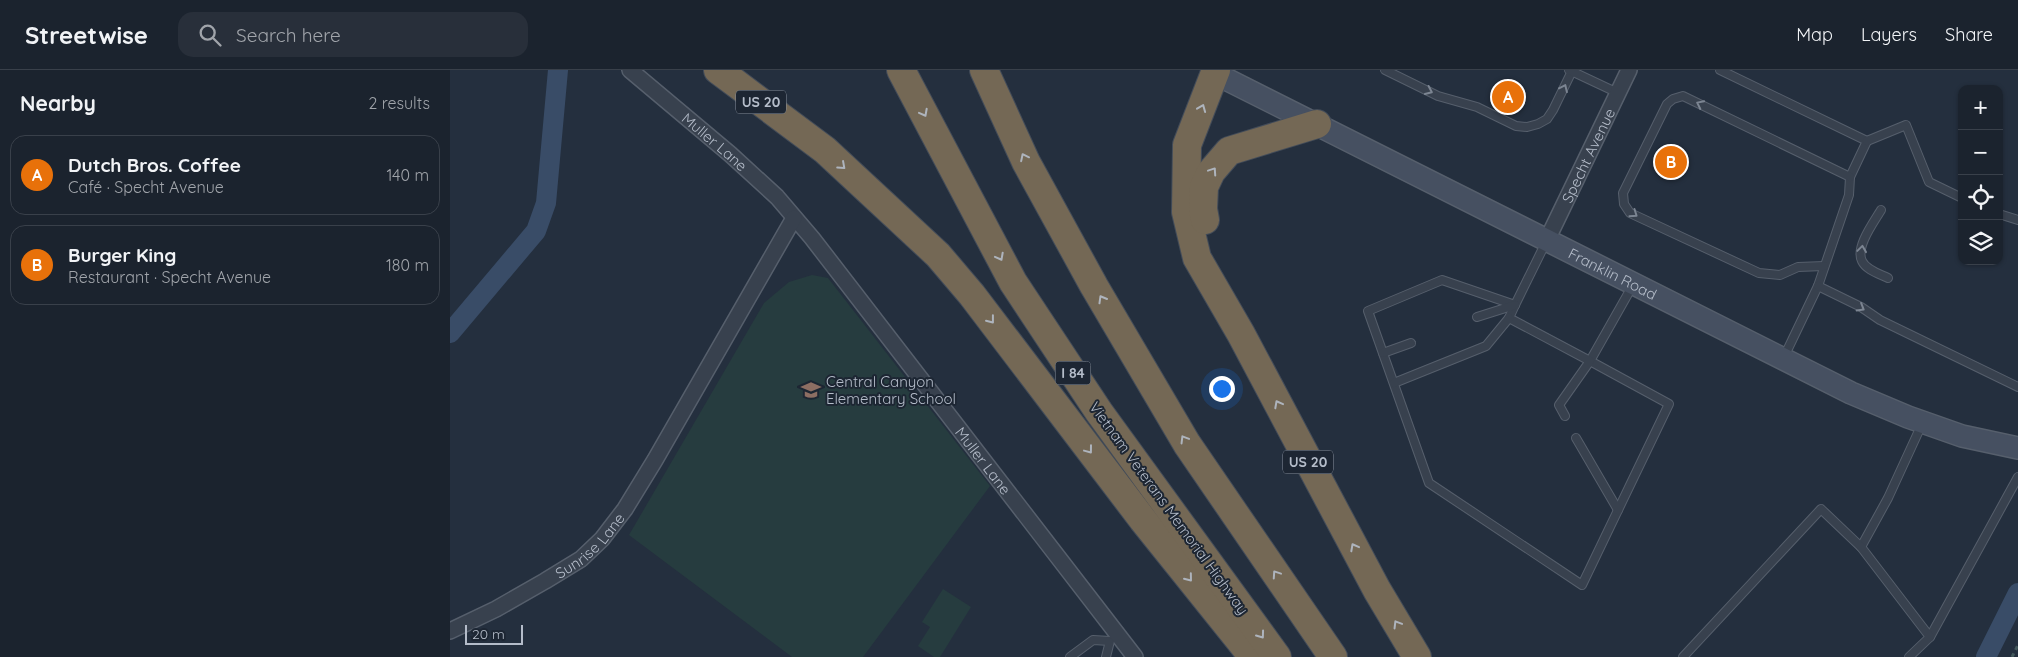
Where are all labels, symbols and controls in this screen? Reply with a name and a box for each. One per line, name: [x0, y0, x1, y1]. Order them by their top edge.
search box: [178, 12, 528, 57]
text: Streetwise: [25, 20, 148, 50]
icon: search: [196, 21, 224, 49]
text: Search here: [236, 23, 341, 47]
text: Map: [1796, 23, 1833, 46]
text: Layers: [1861, 23, 1917, 46]
text: Share: [1945, 23, 1993, 46]
pin: A: [1492, 78, 1524, 116]
one-way arrow: [1558, 84, 1568, 93]
one-way arrow: [1424, 85, 1433, 95]
map controls: [1958, 85, 2003, 265]
button: +: [1958, 85, 2003, 130]
text: Nearby: [20, 90, 96, 116]
road number: US 20: [736, 91, 786, 114]
text: 2 results: [368, 93, 430, 113]
one-way arrow: [1696, 100, 1705, 110]
one-way arrow: [1196, 105, 1206, 113]
street label: Specht Avenue: [1557, 105, 1619, 206]
street label: Muller Lane: [678, 108, 752, 175]
one-way arrow: [918, 108, 928, 117]
button: −: [1958, 130, 2003, 175]
pin: B: [1655, 143, 1687, 181]
text: Dutch Bros. Coffee: [68, 153, 241, 177]
one-way arrow: [1020, 153, 1030, 162]
one-way arrow: [837, 160, 846, 169]
text: A: [32, 165, 42, 185]
text: 140 m: [386, 165, 429, 185]
one-way arrow: [1207, 167, 1216, 177]
button: locate: [1958, 175, 2003, 220]
text: Café · Specht Avenue: [68, 177, 224, 197]
one-way arrow: [1628, 208, 1638, 217]
button: layers: [1958, 220, 2003, 265]
text: Burger King: [68, 243, 176, 267]
street label: Franklin Road: [1565, 243, 1660, 303]
one-way arrow: [1857, 245, 1867, 254]
one-way arrow: [994, 252, 1004, 261]
text: B: [32, 255, 42, 275]
text: 180 m: [386, 255, 429, 275]
text: Restaurant · Specht Avenue: [68, 267, 271, 287]
one-way arrow: [1098, 296, 1108, 305]
one-way arrow: [1856, 301, 1865, 311]
one-way arrow: [986, 314, 994, 323]
road number: I 84: [1056, 362, 1090, 384]
place label: Central Canyon Elementary School: [826, 372, 956, 408]
your location: [1209, 376, 1235, 402]
school or university icon: Central Canyon Elementary School: [800, 379, 822, 401]
street label: Vietnam Veterans Memorial Highway: [1085, 398, 1253, 618]
one-way arrow: [1274, 400, 1284, 409]
street label: Muller Lane: [951, 423, 1015, 498]
one-way arrow: [1181, 436, 1190, 445]
one-way arrow: [1084, 444, 1093, 453]
road number: US 20: [1283, 451, 1333, 474]
street label: Sunrise Lane: [551, 509, 628, 582]
one-way arrow: [1350, 543, 1360, 552]
one-way arrow: [1273, 570, 1282, 579]
one-way arrow: [1184, 572, 1192, 581]
one-way arrow: [1393, 620, 1403, 629]
scale bar: [465, 622, 522, 645]
text: 20 m: [472, 625, 505, 643]
one-way arrow: [1255, 629, 1264, 639]

